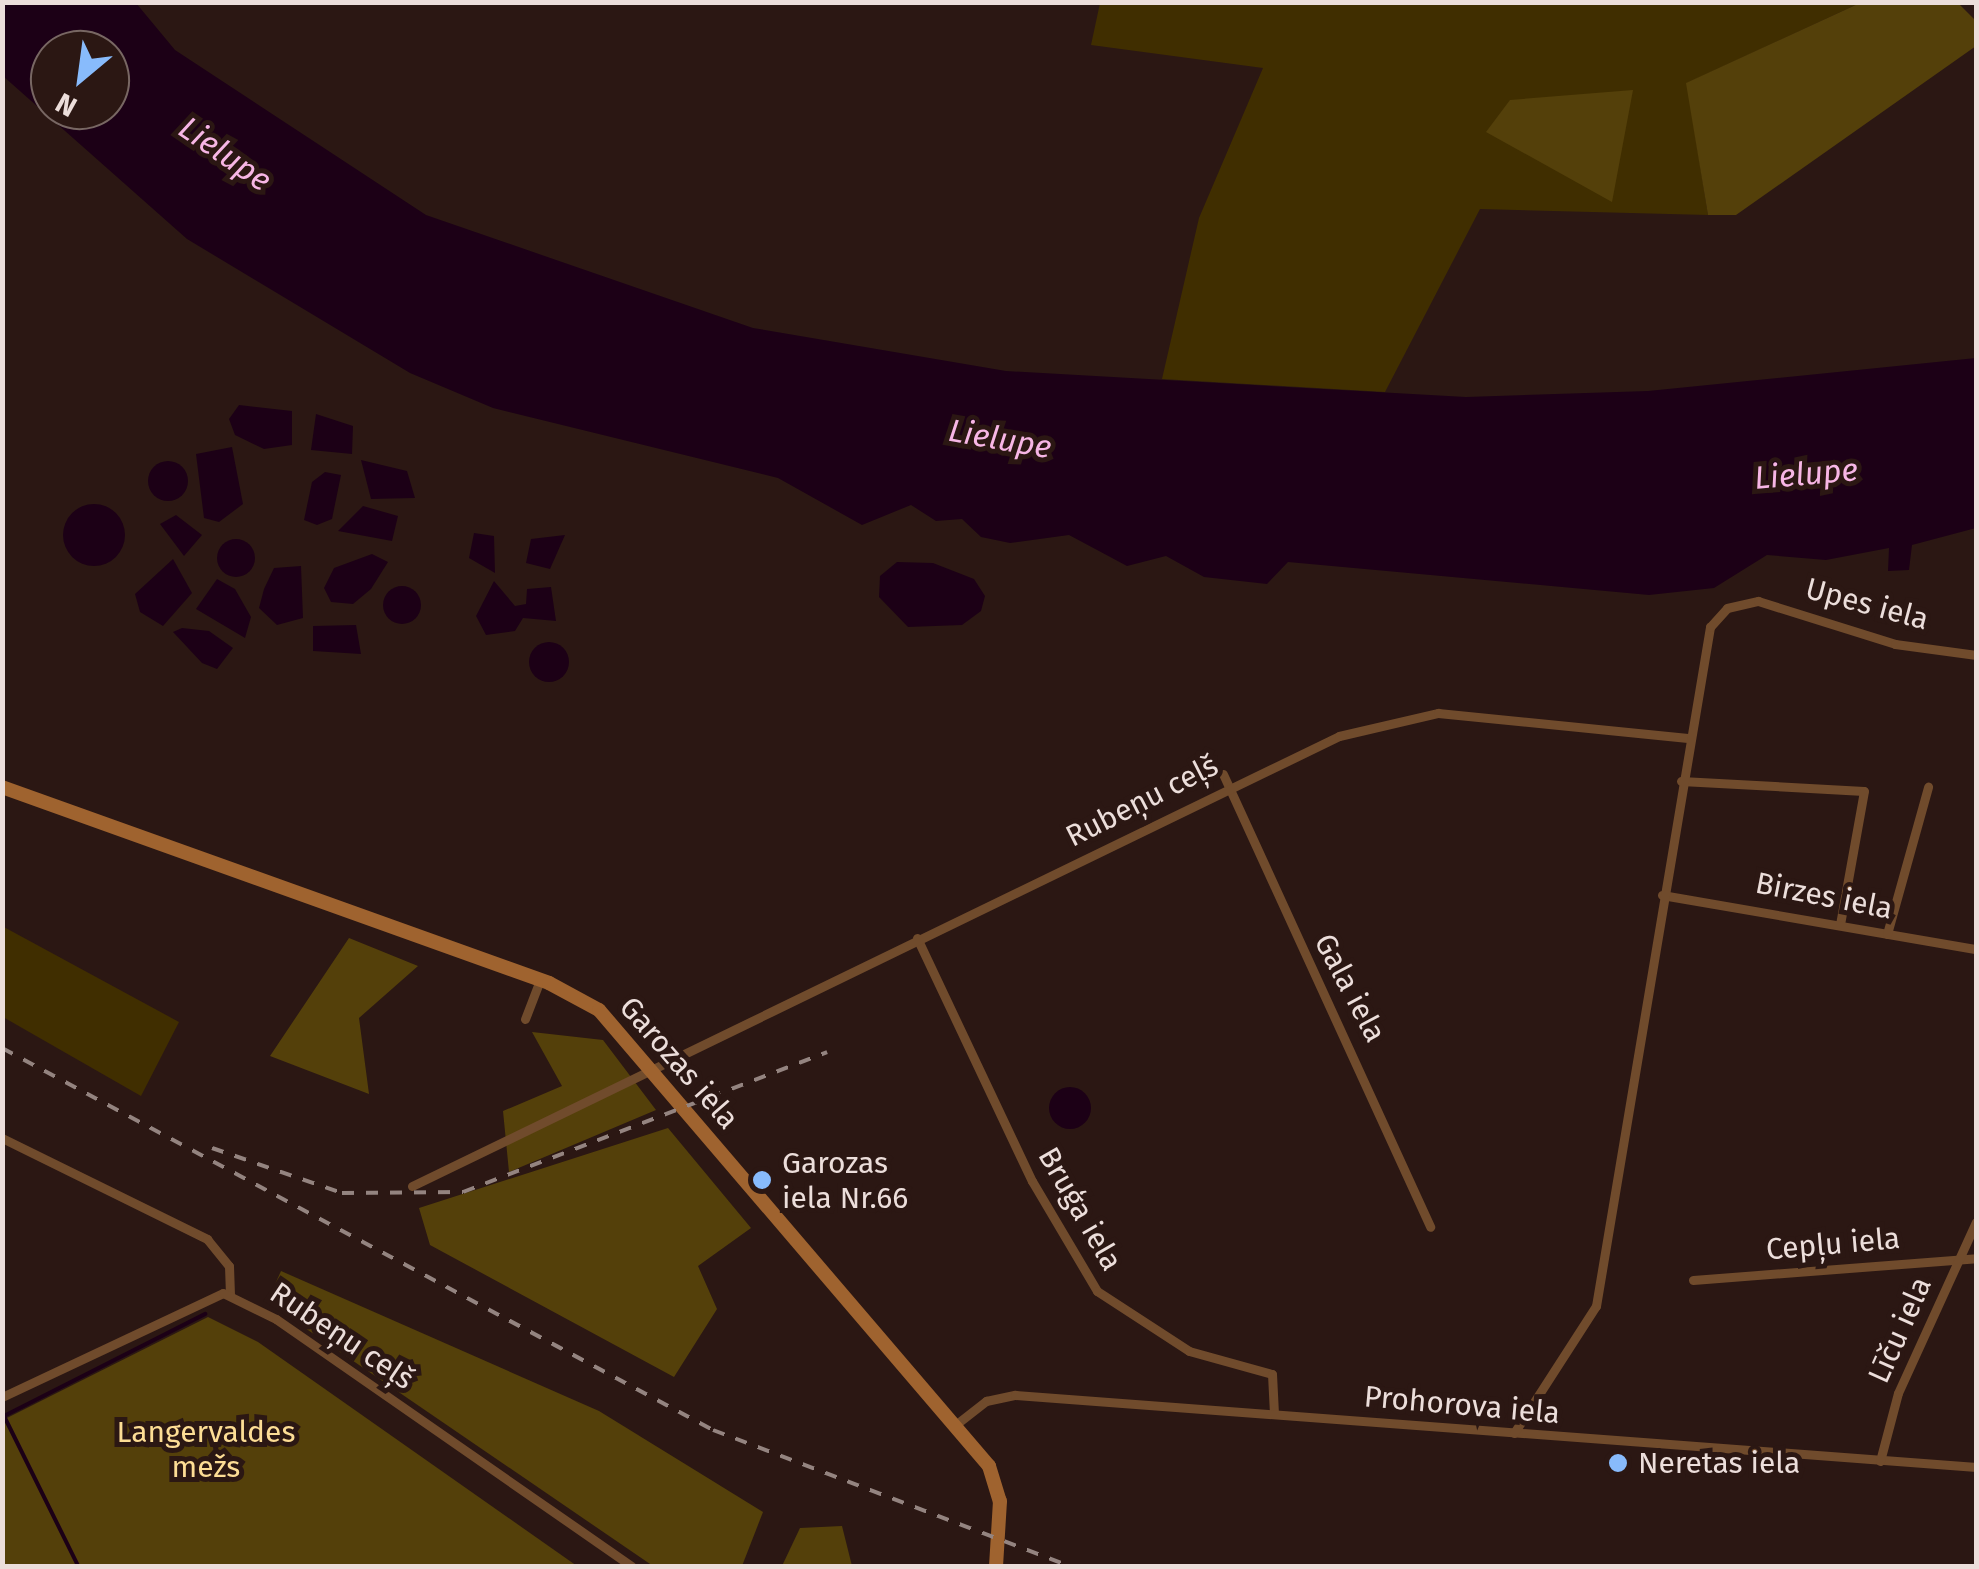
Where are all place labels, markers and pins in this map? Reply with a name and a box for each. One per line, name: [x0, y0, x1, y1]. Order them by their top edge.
place label: Garozas iela Nr.66: [782, 1145, 908, 1216]
marker: Garozas iela Nr.66: [751, 1169, 773, 1191]
place label: Neretas iela: [1638, 1445, 1800, 1481]
marker: Neretas iela: [1607, 1452, 1629, 1474]

